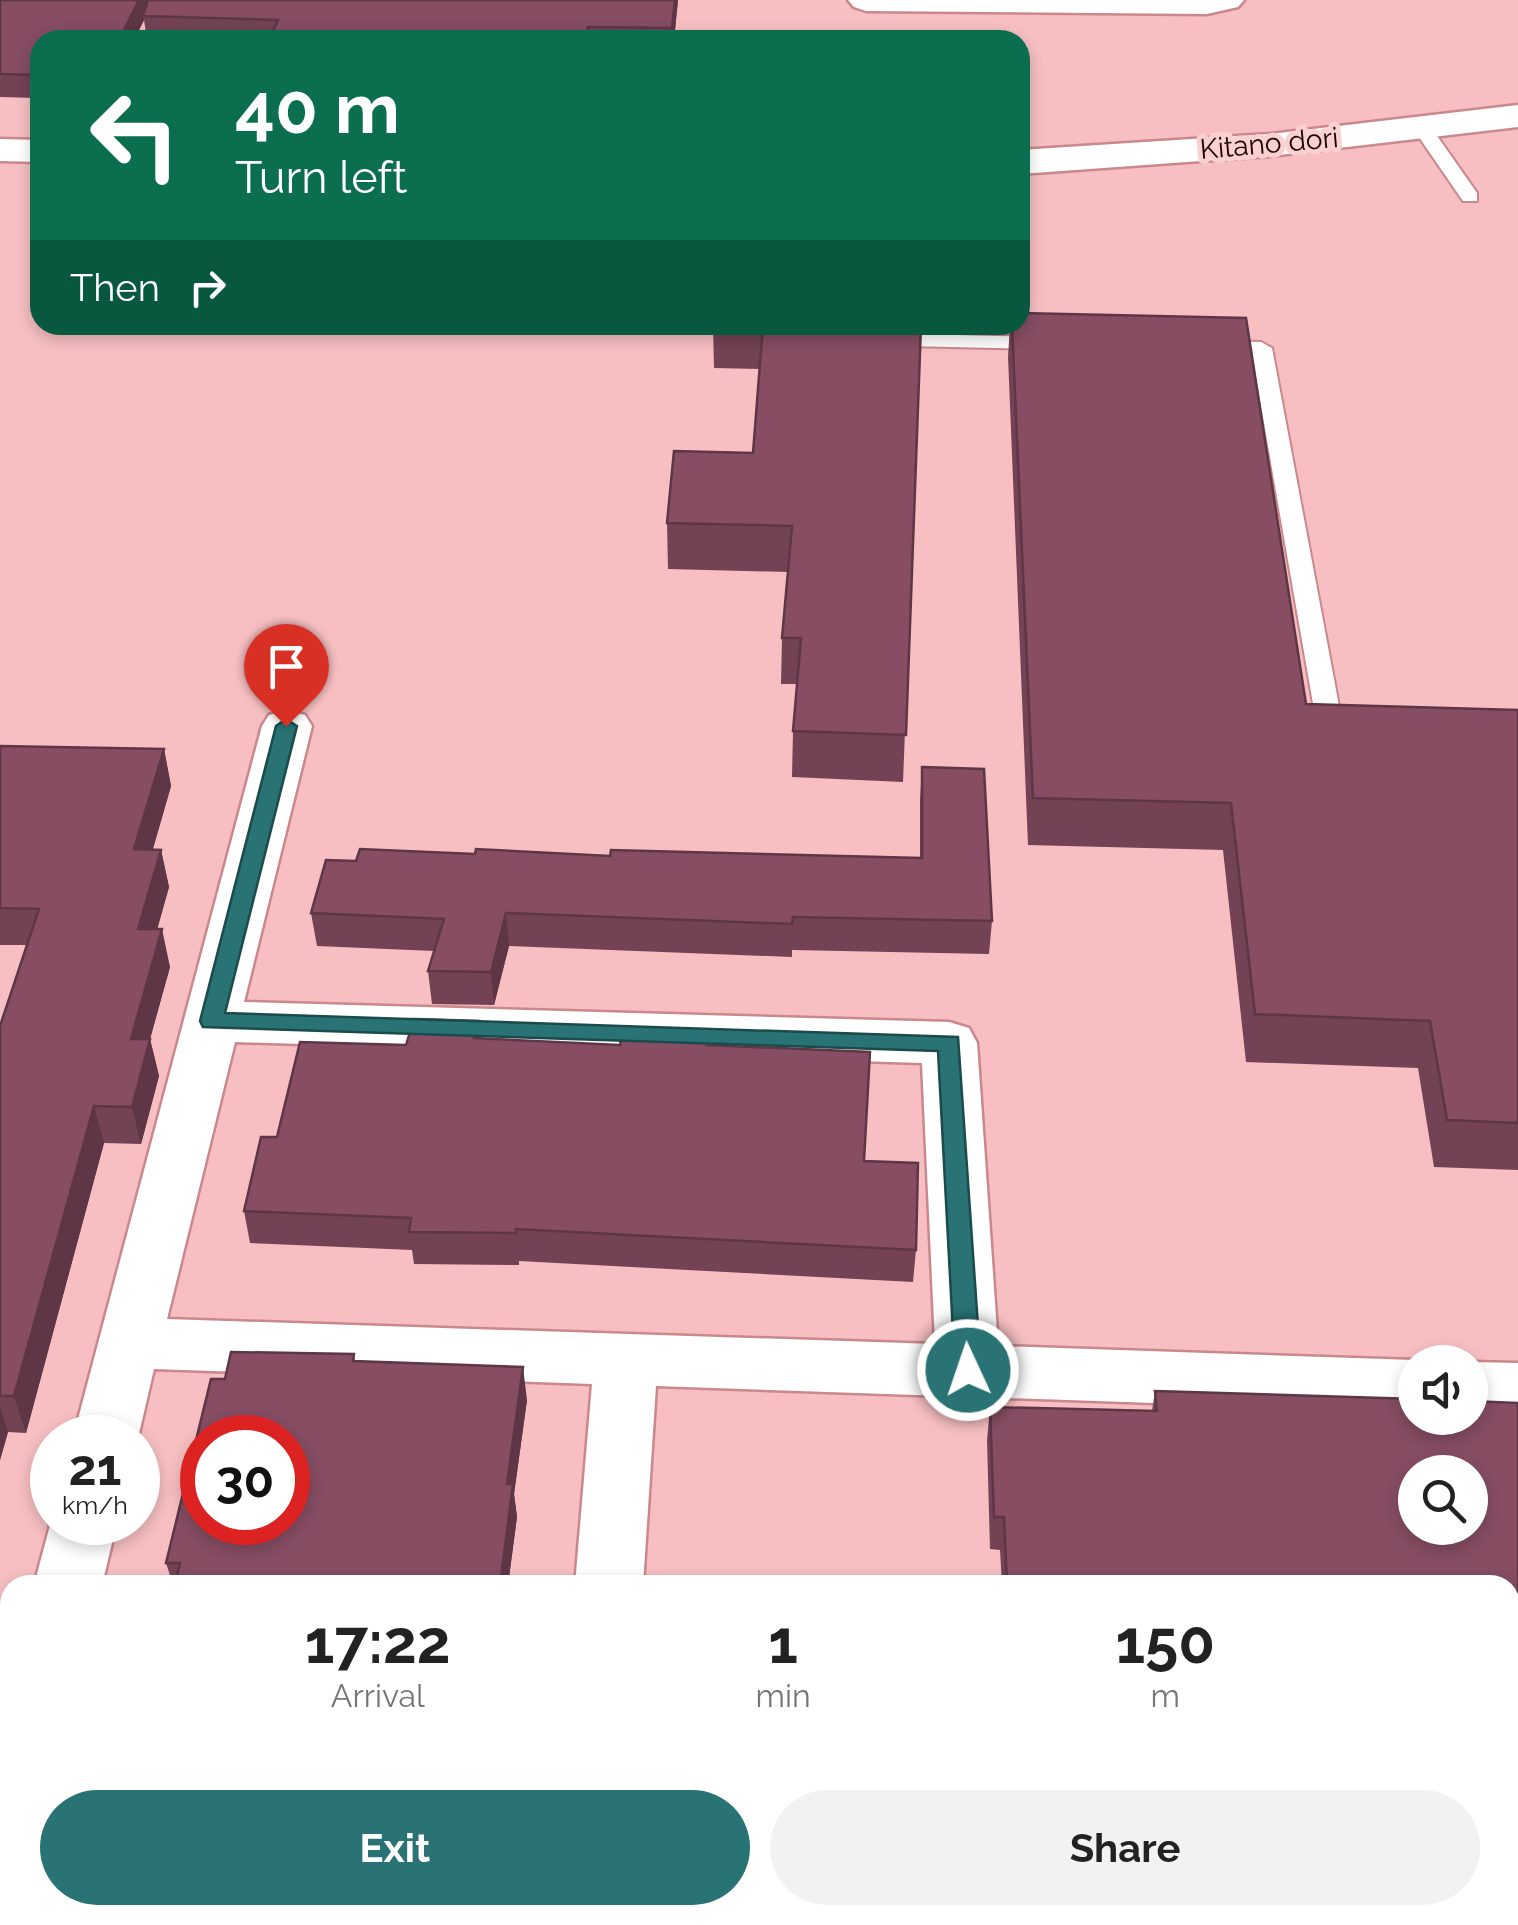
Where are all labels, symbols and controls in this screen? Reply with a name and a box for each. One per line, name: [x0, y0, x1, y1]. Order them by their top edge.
text: 40 m: [235, 67, 400, 149]
icon: left: [70, 70, 200, 200]
street label: Kitano dori: [1198, 121, 1340, 166]
text: Turn left: [235, 151, 407, 204]
icon: right: [180, 260, 235, 315]
text: Then: [70, 265, 160, 310]
pin: [244, 624, 329, 727]
icon: arrive: [259, 639, 314, 694]
position arrow: [916, 1318, 1020, 1422]
map controls: [1398, 1345, 1488, 1545]
button: sound: [1398, 1345, 1488, 1435]
speed limit sign: 30: [180, 1415, 310, 1545]
text: 21: [69, 1438, 121, 1497]
button: search: [1398, 1455, 1488, 1545]
text: km/h: [62, 1490, 128, 1520]
text: 17:22: [305, 1607, 451, 1677]
text: 1: [768, 1607, 798, 1677]
text: 150: [1115, 1607, 1215, 1677]
text: Arrival: [331, 1677, 425, 1714]
text: min: [756, 1677, 811, 1714]
text: m: [1151, 1677, 1180, 1714]
button: Exit: [40, 1790, 750, 1905]
button: Share: [770, 1790, 1480, 1905]

